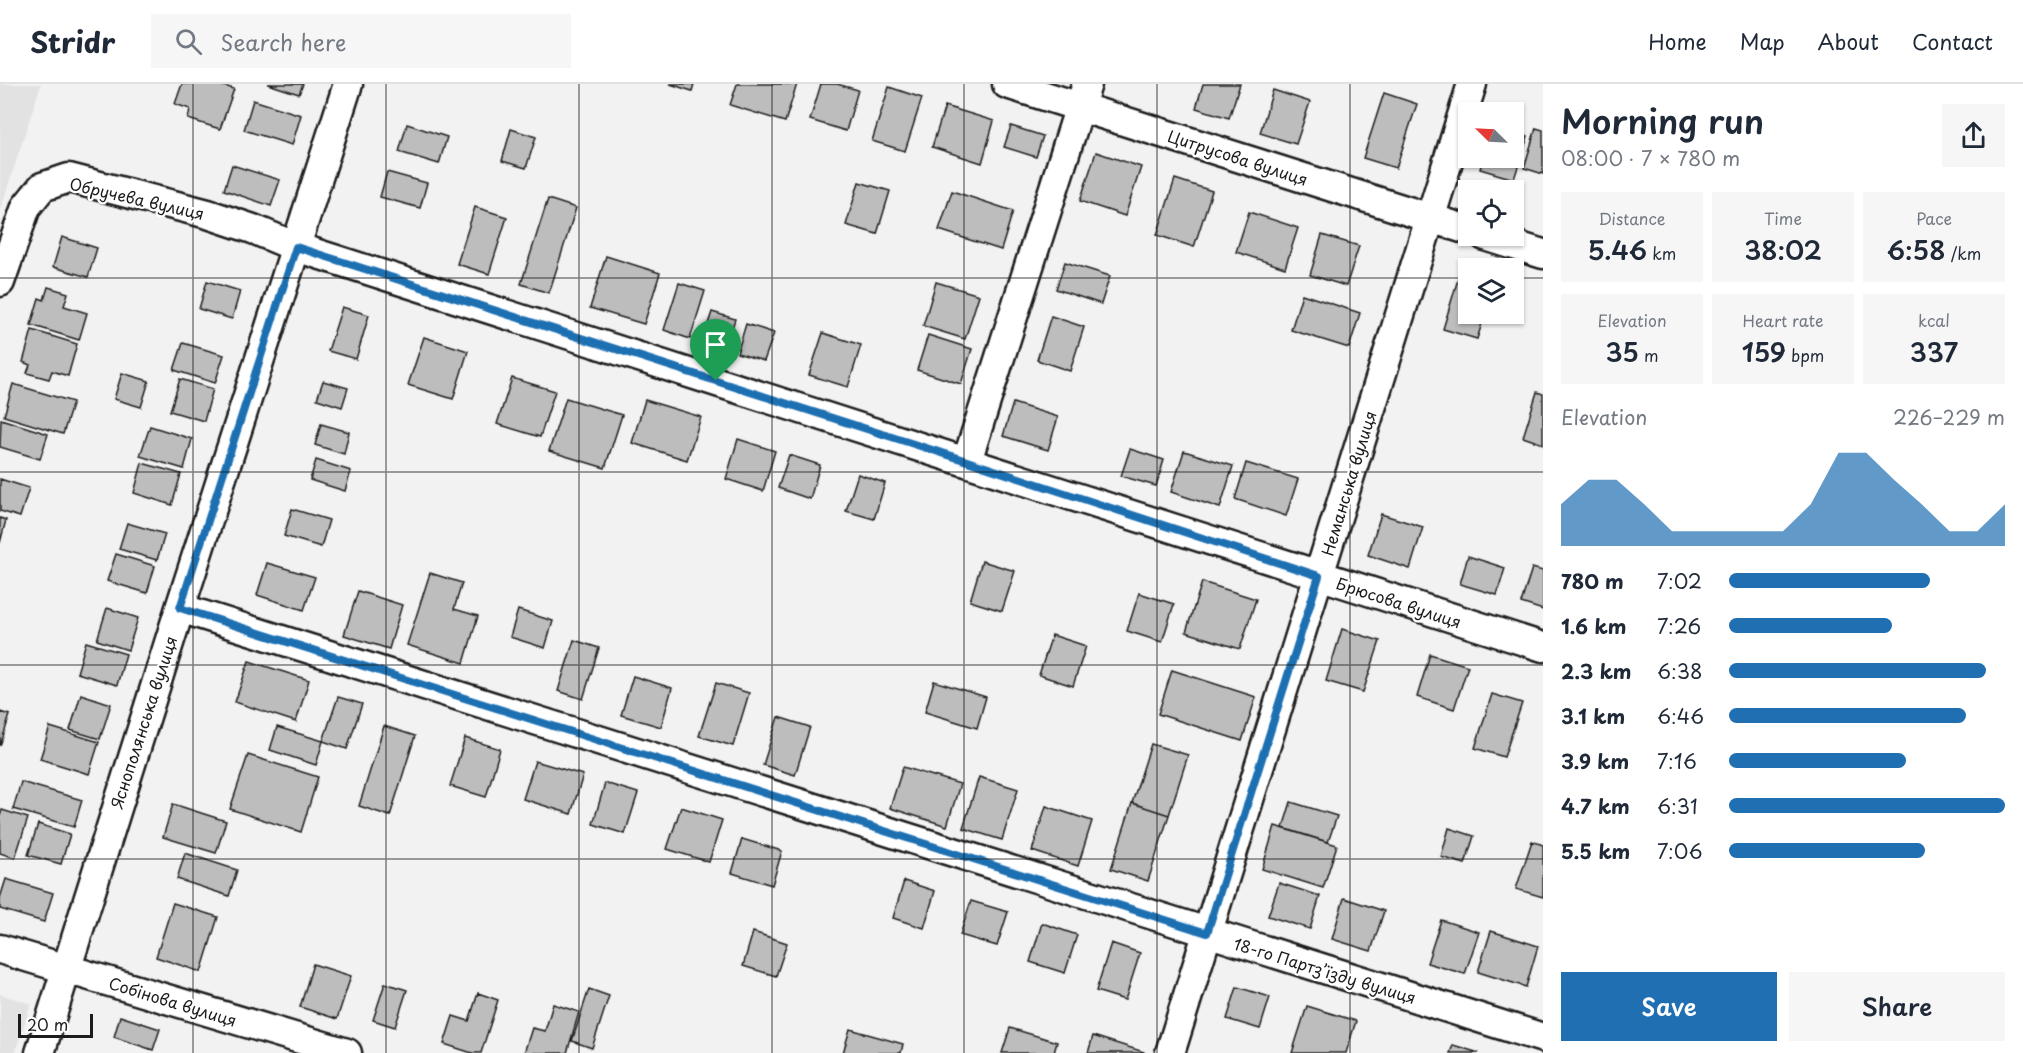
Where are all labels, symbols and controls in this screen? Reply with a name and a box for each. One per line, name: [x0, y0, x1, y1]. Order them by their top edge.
search box: [151, 14, 571, 68]
text: Stridr: [30, 20, 115, 63]
icon: search: [172, 25, 205, 58]
text: Search here: [220, 25, 346, 58]
text: Home: [1648, 25, 1707, 57]
text: Map: [1740, 25, 1785, 57]
text: About: [1818, 25, 1879, 57]
text: Contact: [1912, 25, 1993, 57]
text: Morning run: [1561, 95, 1764, 145]
north arrow: [1458, 102, 1524, 168]
map controls: [1458, 102, 1524, 324]
button: share: [1942, 104, 2005, 167]
street label: Цитрусова вулиця: [1165, 123, 1311, 191]
text: 08:00 · 7 × 780 m: [1561, 143, 1740, 173]
street label: Обручева вулиця: [67, 171, 207, 225]
button: locate: [1458, 180, 1524, 246]
text: Distance: [1598, 206, 1666, 230]
text: Time: [1764, 206, 1802, 230]
text: Pace: [1916, 206, 1952, 230]
text: 5.46: [1588, 230, 1647, 269]
text: 38:02: [1744, 230, 1822, 269]
text: 6:58: [1887, 230, 1945, 269]
text: km: [1647, 241, 1676, 265]
text: /km: [1945, 241, 1981, 265]
button: layers: [1458, 258, 1524, 324]
text: Elevation: [1597, 308, 1667, 332]
text: Heart rate: [1743, 308, 1823, 332]
text: kcal: [1918, 308, 1950, 332]
pin: [690, 319, 741, 381]
icon: arrive: [699, 328, 732, 361]
text: 35: [1605, 332, 1639, 371]
text: 159: [1742, 332, 1786, 371]
text: 337: [1910, 332, 1958, 371]
text: m: [1639, 343, 1659, 367]
text: bpm: [1786, 343, 1824, 367]
text: Elevation: [1561, 402, 1647, 432]
text: 226–229 m: [1893, 402, 2005, 432]
street label: Неманська вулиця: [1315, 408, 1381, 558]
text: 780 m: [1561, 566, 1624, 596]
text: 7:02: [1657, 566, 1702, 596]
street label: Брюсова вулиця: [1333, 570, 1465, 634]
text: 1.6 km: [1561, 611, 1626, 641]
text: 7:26: [1657, 611, 1701, 641]
street label: Яснополянська вулиця: [104, 633, 182, 811]
text: 2.3 km: [1561, 656, 1631, 686]
text: 6:38: [1657, 656, 1702, 686]
text: 3.1 km: [1561, 701, 1625, 731]
text: 6:46: [1657, 701, 1704, 731]
text: 3.9 km: [1561, 746, 1629, 776]
text: 7:16: [1657, 746, 1697, 776]
text: 4.7 km: [1561, 791, 1630, 821]
text: 6:31: [1657, 791, 1698, 821]
text: 5.5 km: [1561, 836, 1630, 866]
text: 7:06: [1657, 836, 1702, 866]
street label: 18-го Партз’їзду вулиця: [1231, 931, 1419, 1009]
street label: Собінова вулиця: [106, 970, 240, 1032]
button: Save: [1561, 972, 1777, 1041]
button: Share: [1789, 972, 2005, 1041]
scale bar: [18, 1011, 93, 1038]
text: 20 m: [27, 1012, 68, 1036]

